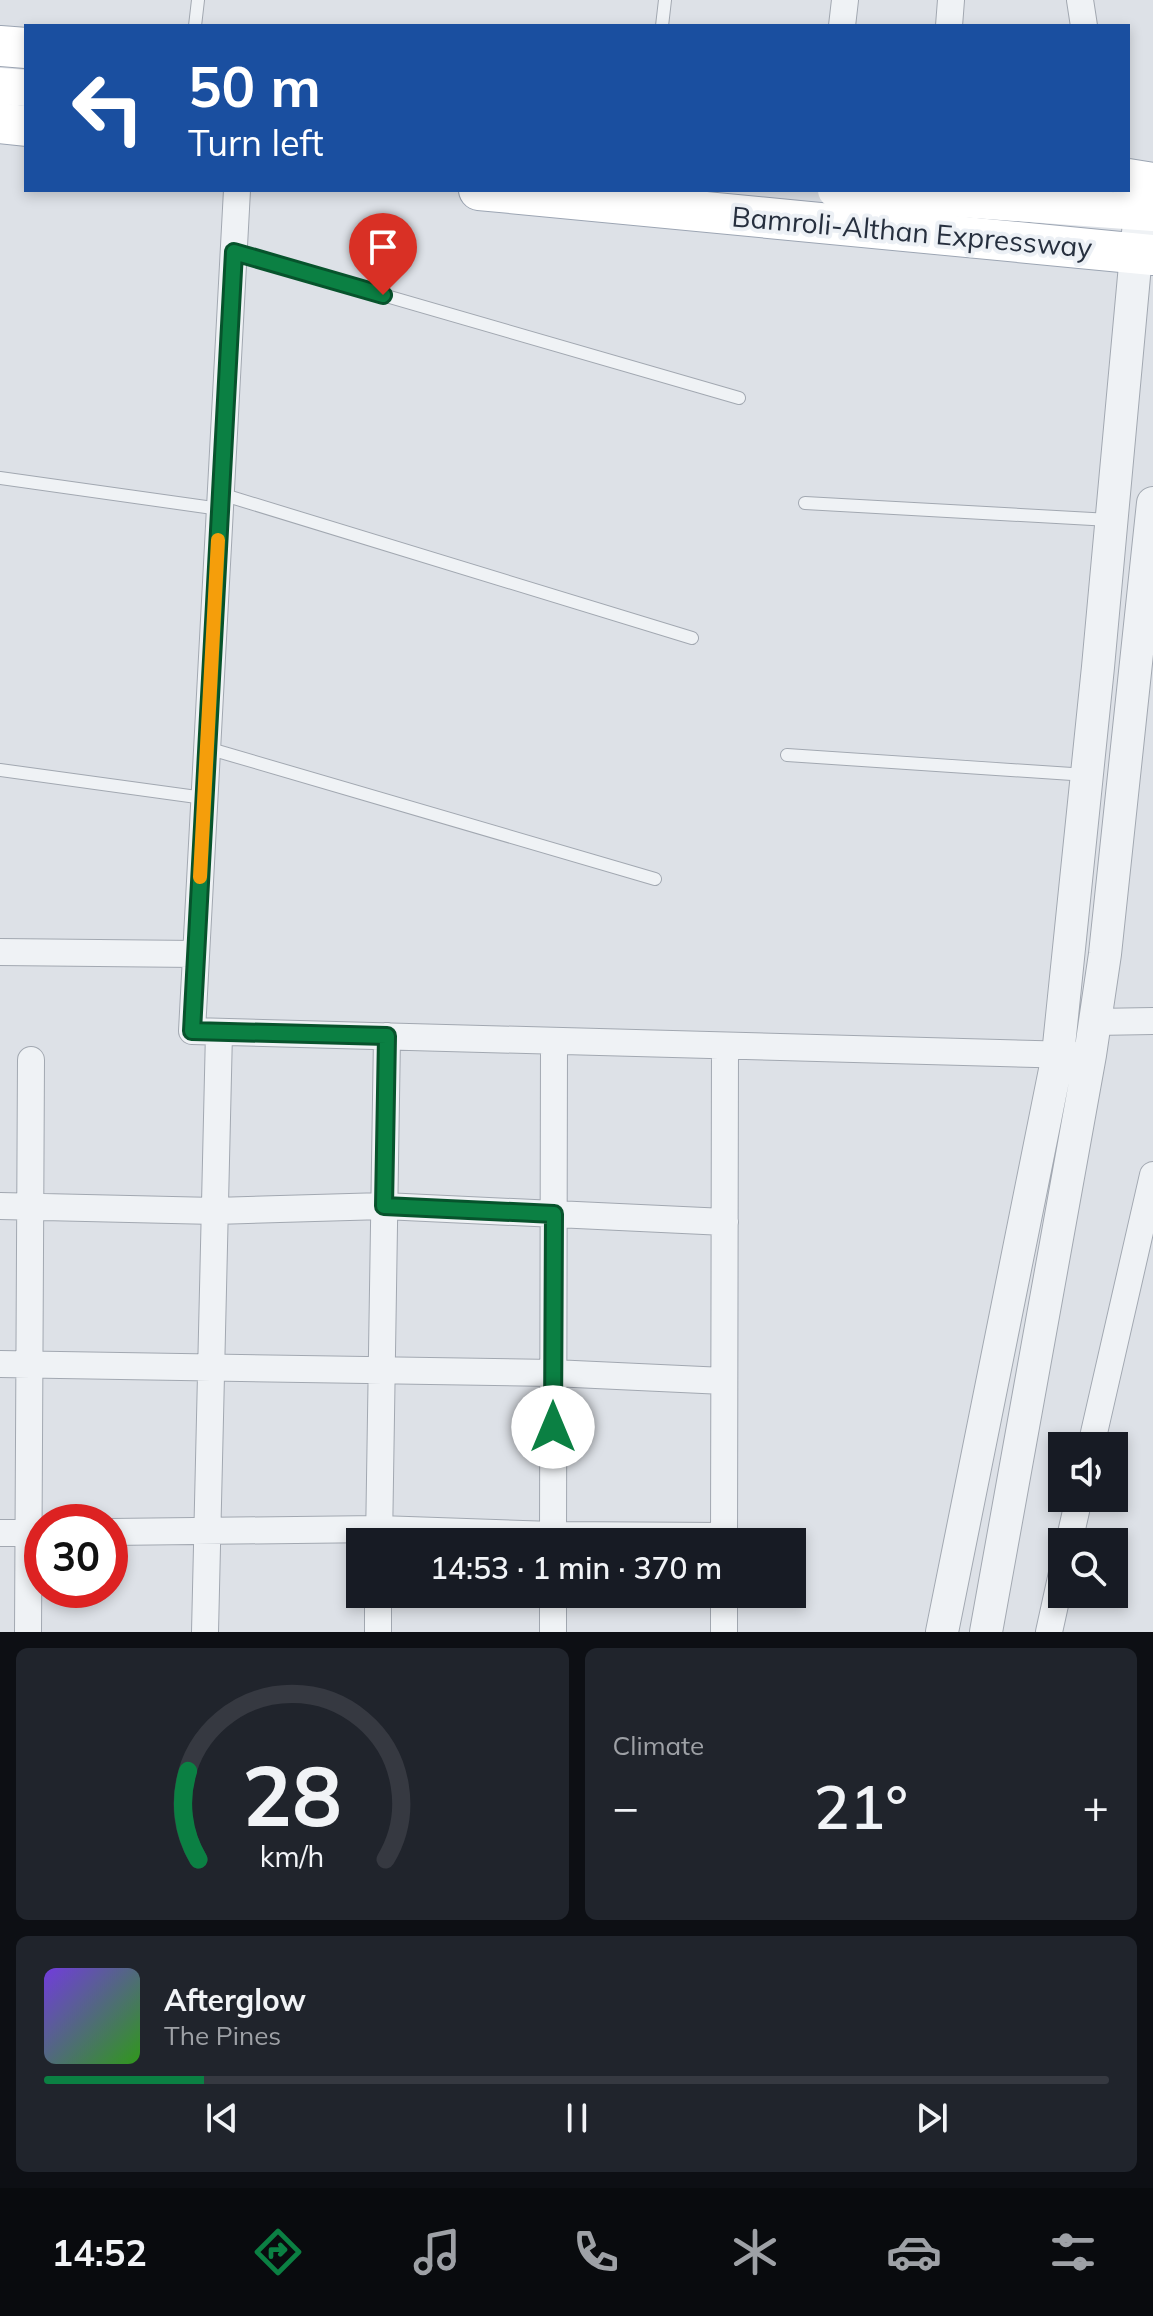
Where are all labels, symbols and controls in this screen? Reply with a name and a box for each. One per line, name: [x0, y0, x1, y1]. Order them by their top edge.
text: 50 m: [188, 51, 321, 121]
icon: left: [56, 56, 160, 160]
text: Turn left: [188, 120, 324, 165]
street label: Bamroli-Althan Expressway: [730, 198, 1094, 265]
pin: [349, 213, 417, 295]
icon: arrive: [361, 225, 405, 269]
position arrow: [511, 1385, 595, 1469]
map controls: [1048, 1432, 1128, 1608]
button: sound: [1048, 1432, 1128, 1512]
speed limit sign: 30: [24, 1504, 128, 1608]
button: search: [1048, 1528, 1128, 1608]
text: 14:53 · 1 min · 370 m: [430, 1549, 722, 1587]
text: Climate: [613, 1729, 704, 1762]
text: 28: [242, 1742, 342, 1847]
text: 21°: [814, 1769, 908, 1844]
text: −: [613, 1779, 639, 1834]
text: +: [1083, 1779, 1109, 1834]
text: km/h: [260, 1838, 325, 1874]
text: Afterglow: [164, 1981, 306, 2019]
text: The Pines: [164, 2019, 281, 2052]
icon: previous: [200, 2096, 244, 2140]
icon: pause: [555, 2096, 599, 2140]
icon: next: [910, 2096, 954, 2140]
icon: directions: [250, 2224, 306, 2280]
icon: music: [409, 2224, 465, 2280]
icon: phone: [568, 2224, 624, 2280]
icon: climate: [727, 2224, 783, 2280]
icon: car: [886, 2224, 942, 2280]
icon: filters: [1045, 2224, 1101, 2280]
text: 14:52: [52, 2230, 147, 2275]

